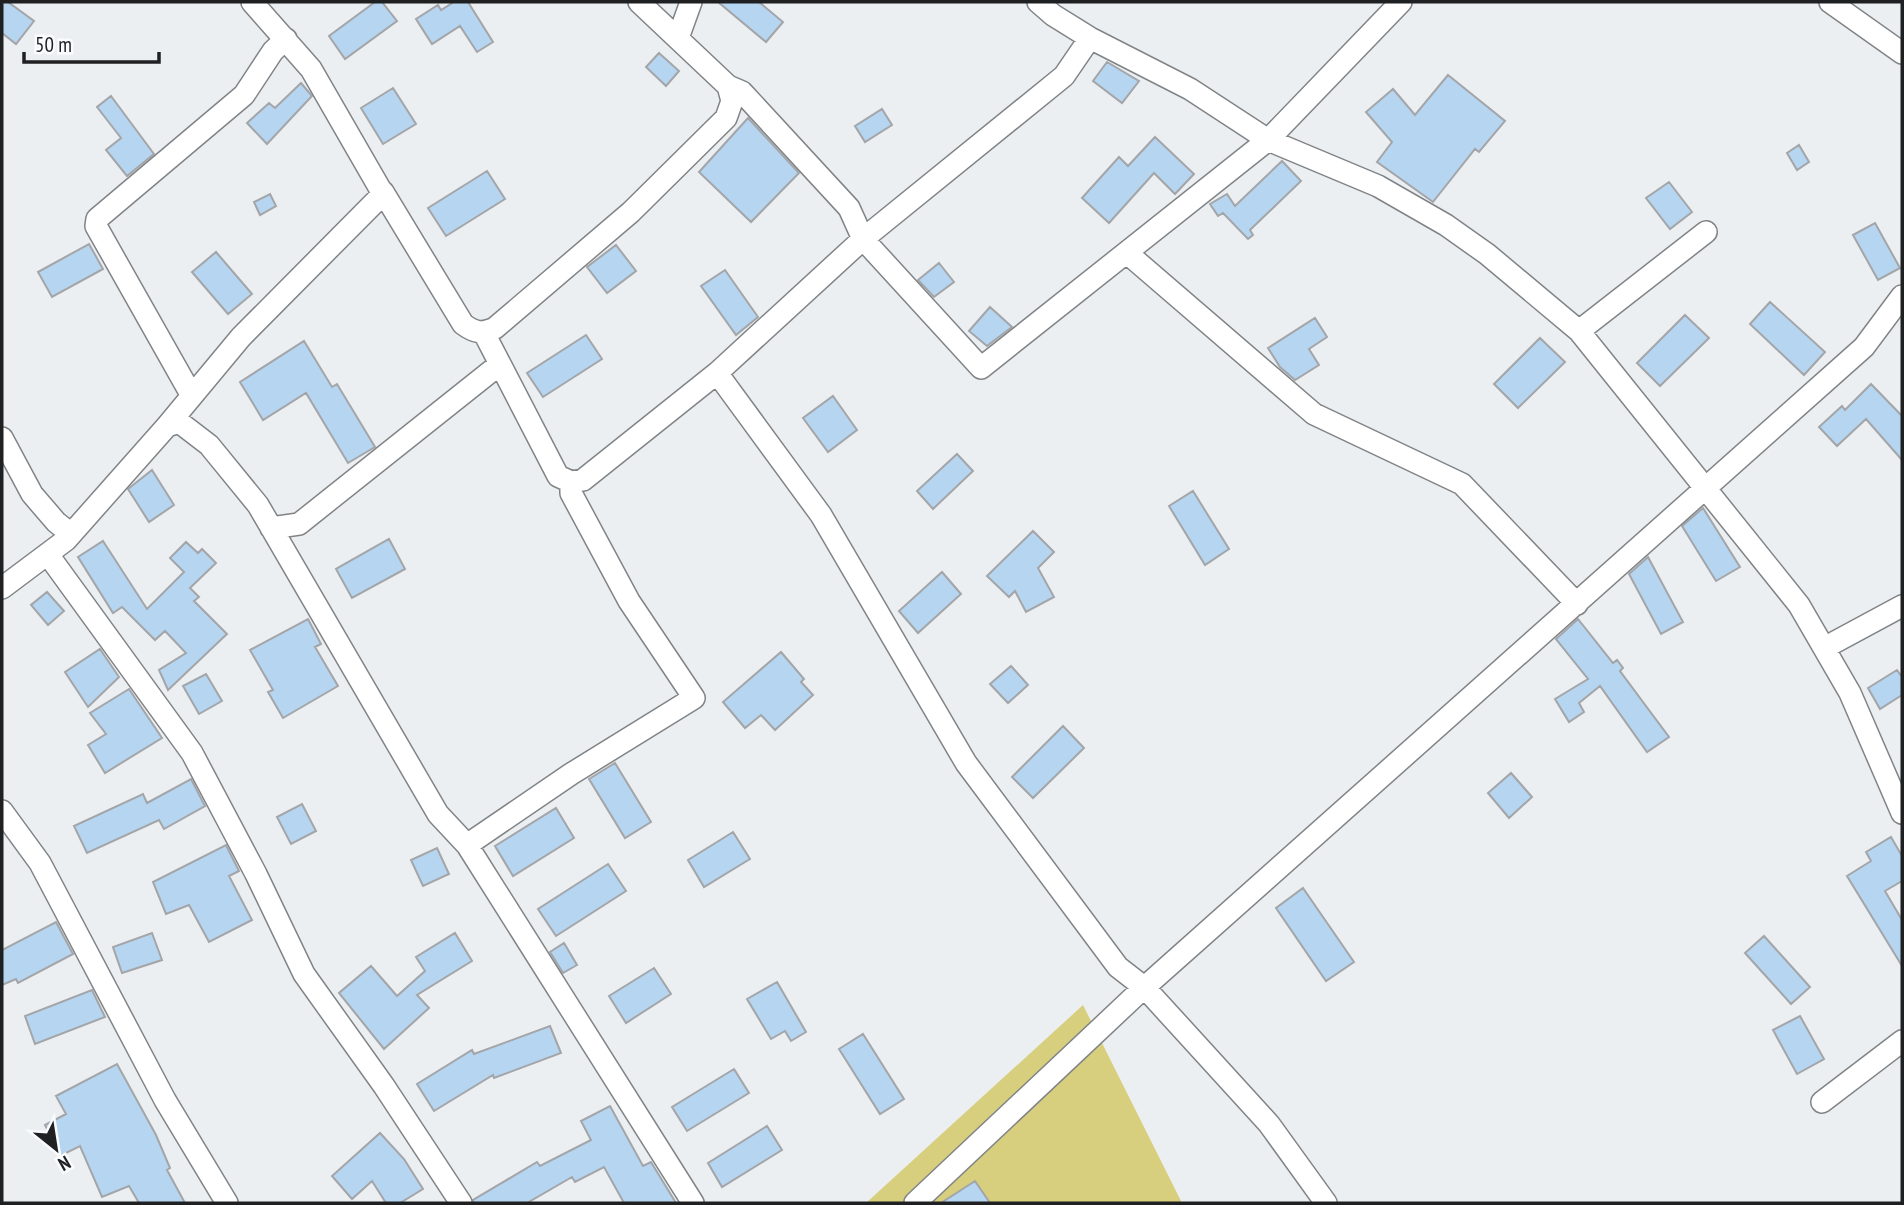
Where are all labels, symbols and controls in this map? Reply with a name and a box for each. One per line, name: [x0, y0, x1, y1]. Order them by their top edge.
scale bar: [24, 21, 159, 65]
text: 50 m: [35, 31, 72, 58]
north arrow: [21, 1114, 91, 1184]
text: N: [54, 1151, 75, 1177]

